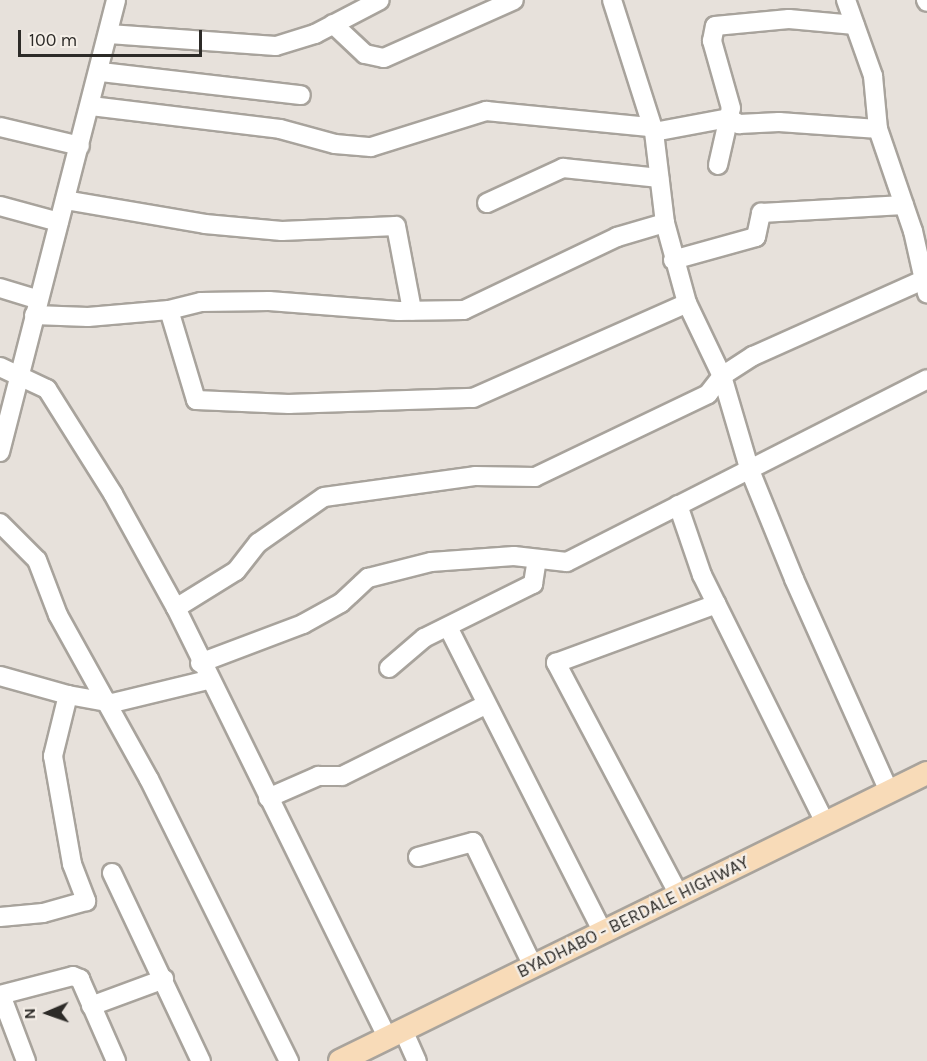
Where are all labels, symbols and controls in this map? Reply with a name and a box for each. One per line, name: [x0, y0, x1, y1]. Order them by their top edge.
scale bar: [21, 18, 206, 56]
text: 100 m: [29, 29, 77, 51]
street label: BYADHABO - BERDALE HIGHWAY: [514, 851, 752, 983]
north arrow: [18, 983, 78, 1043]
text: N: [20, 1008, 39, 1020]

